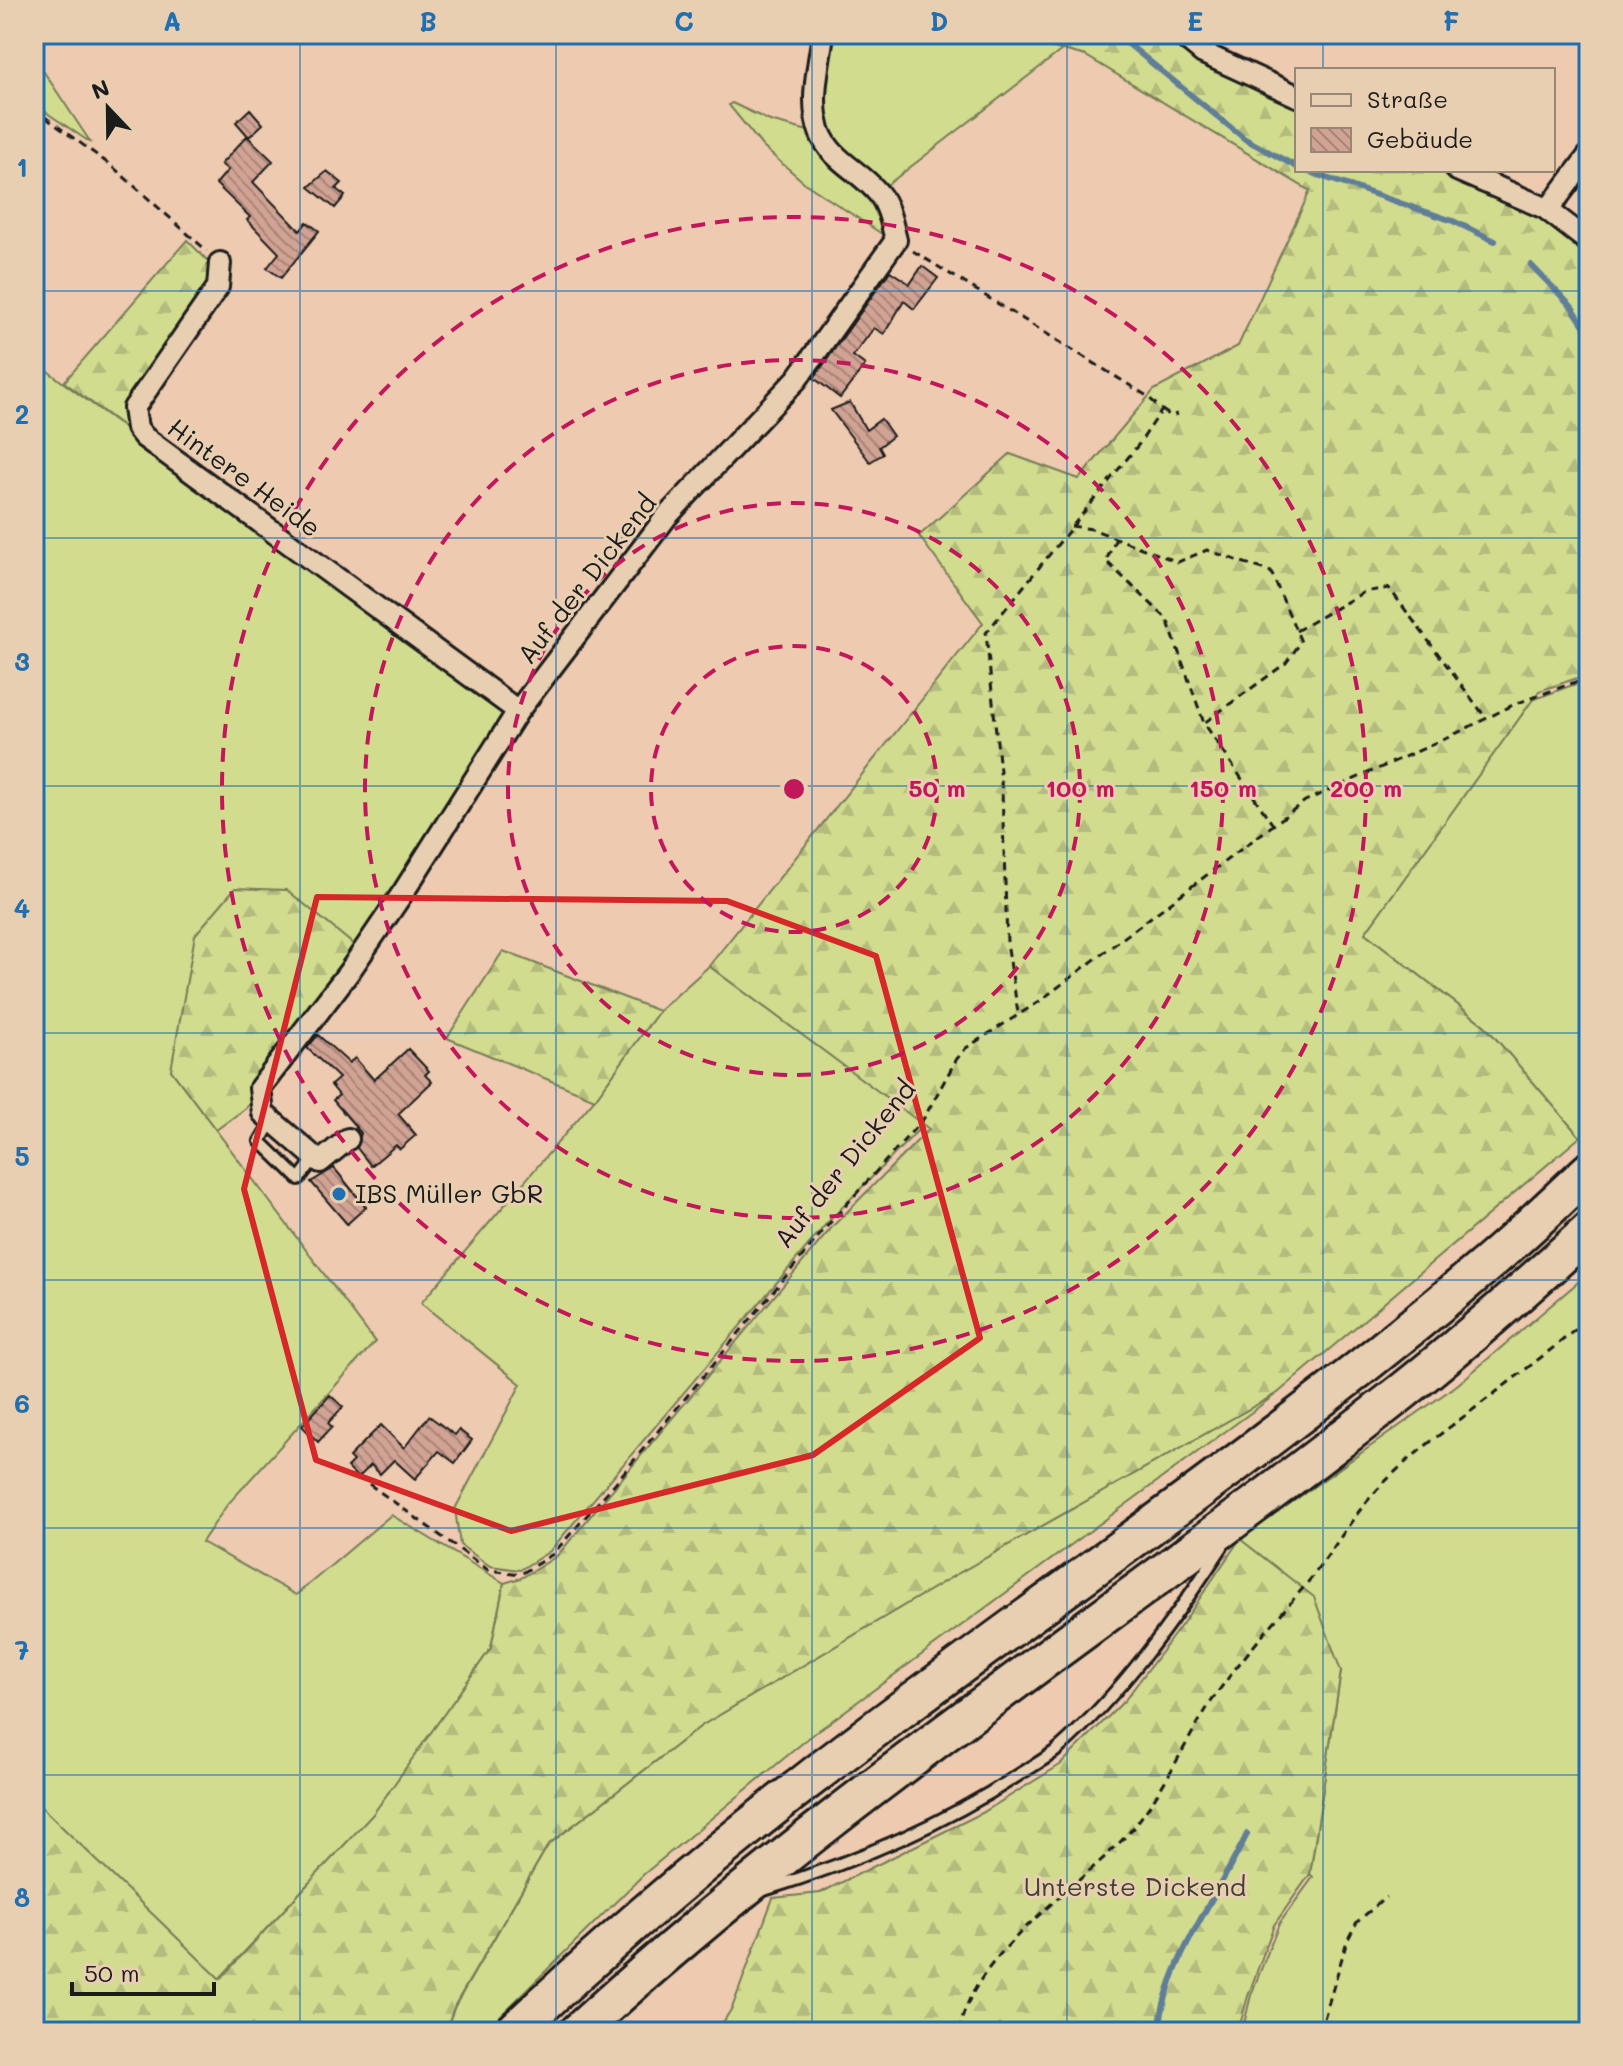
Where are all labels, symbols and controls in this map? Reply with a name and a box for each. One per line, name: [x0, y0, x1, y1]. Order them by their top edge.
text: A: [163, 4, 181, 38]
text: B: [419, 4, 437, 38]
text: C: [674, 4, 694, 38]
text: D: [930, 4, 948, 38]
text: E: [1187, 4, 1203, 38]
text: F: [1443, 4, 1459, 38]
north arrow: [68, 68, 148, 148]
legend: [1295, 68, 1555, 172]
text: N: [87, 72, 113, 106]
text: Straße: [1367, 83, 1448, 114]
text: Gebäude: [1367, 123, 1473, 154]
text: 1: [16, 150, 28, 184]
text: 2: [15, 397, 29, 431]
street label: Hintere Heide: [161, 410, 328, 544]
street label: Auf der Dickend: [509, 487, 663, 670]
text: 3: [14, 644, 30, 678]
text: 50 m: [908, 772, 966, 803]
text: 100 m: [1045, 772, 1115, 803]
text: 150 m: [1189, 772, 1257, 803]
text: 200 m: [1330, 772, 1402, 803]
centre of rings: [780, 775, 808, 803]
text: 4: [14, 891, 30, 925]
street label: Auf der Dickend: [766, 1072, 922, 1254]
text: 5: [14, 1139, 30, 1173]
place label: IBS Müller GbR: [355, 1176, 543, 1210]
marker: IBS Müller GbR: [330, 1185, 348, 1203]
text: 6: [14, 1386, 30, 1420]
text: 7: [15, 1633, 29, 1667]
park label: Unterste Dickend: [1024, 1869, 1246, 1903]
text: 8: [14, 1880, 30, 1914]
scale bar: [72, 1946, 214, 1996]
text: 50 m: [84, 1957, 140, 1988]

